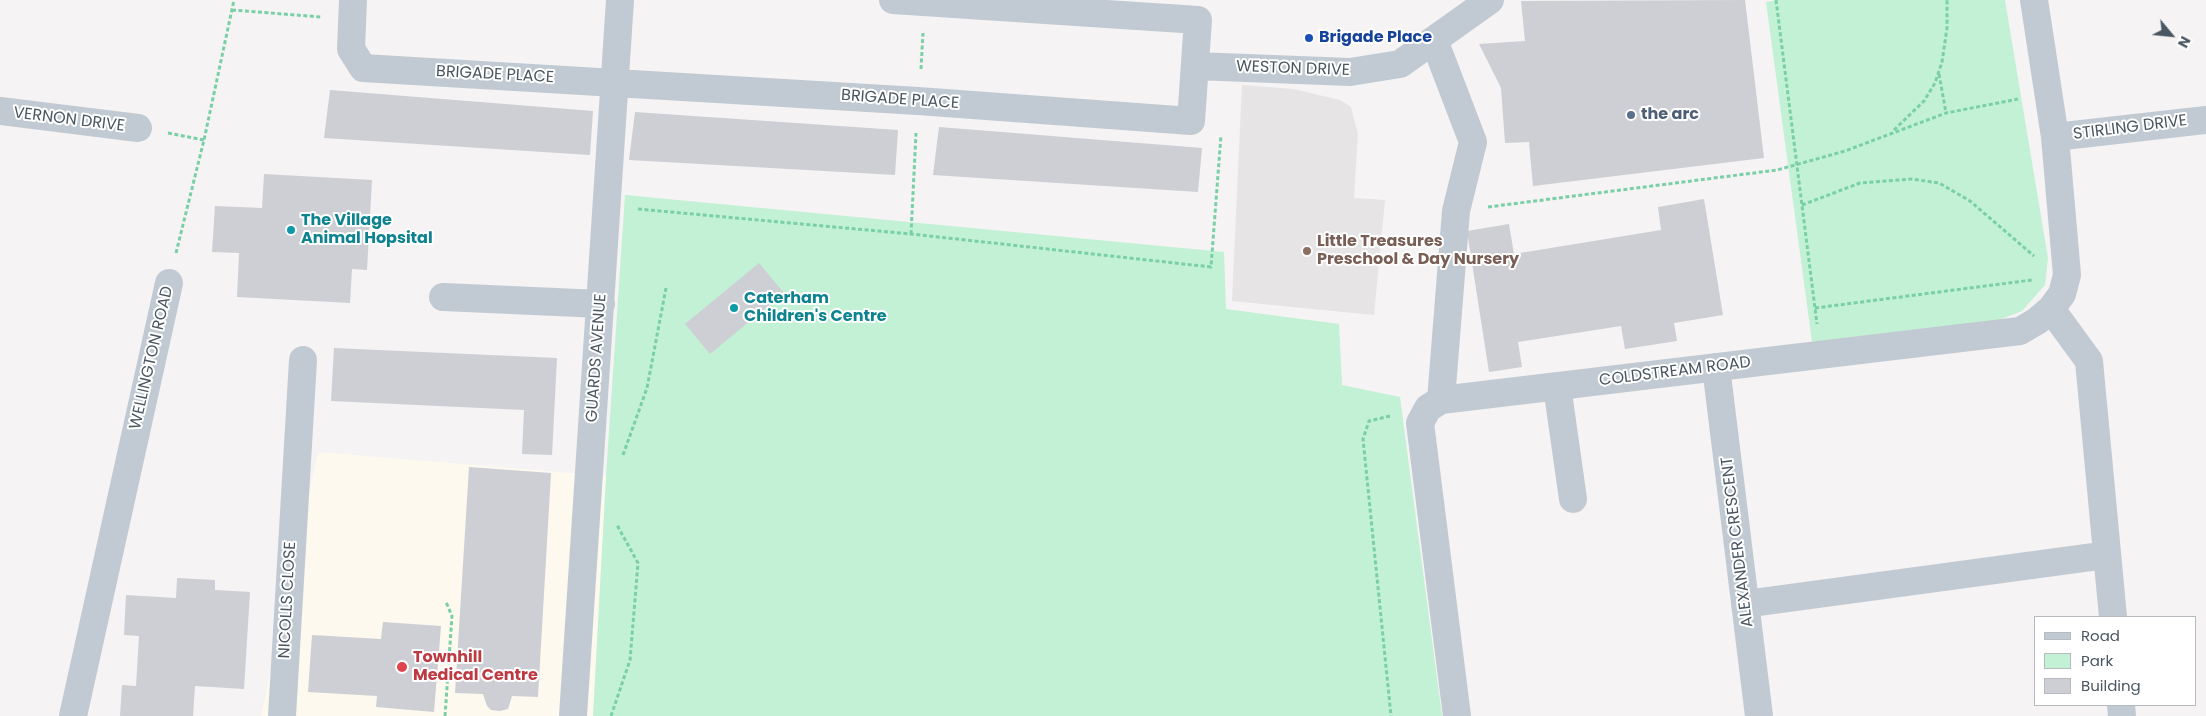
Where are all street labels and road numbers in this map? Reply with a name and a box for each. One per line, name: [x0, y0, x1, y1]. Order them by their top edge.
street label: WESTON DRIVE: [1236, 57, 1350, 81]
street label: BRIGADE PLACE: [436, 62, 554, 88]
street label: BRIGADE PLACE: [840, 86, 960, 114]
street label: VERNON DRIVE: [12, 104, 126, 136]
street label: STIRLING DRIVE: [2072, 111, 2188, 145]
street label: WELLINGTON ROAD: [126, 285, 178, 431]
street label: GUARDS AVENUE: [583, 293, 611, 423]
street label: COLDSTREAM ROAD: [1598, 353, 1752, 391]
street label: ALEXANDER CRESCENT: [1718, 456, 1758, 628]
street label: NICOLLS CLOSE: [275, 541, 301, 659]

